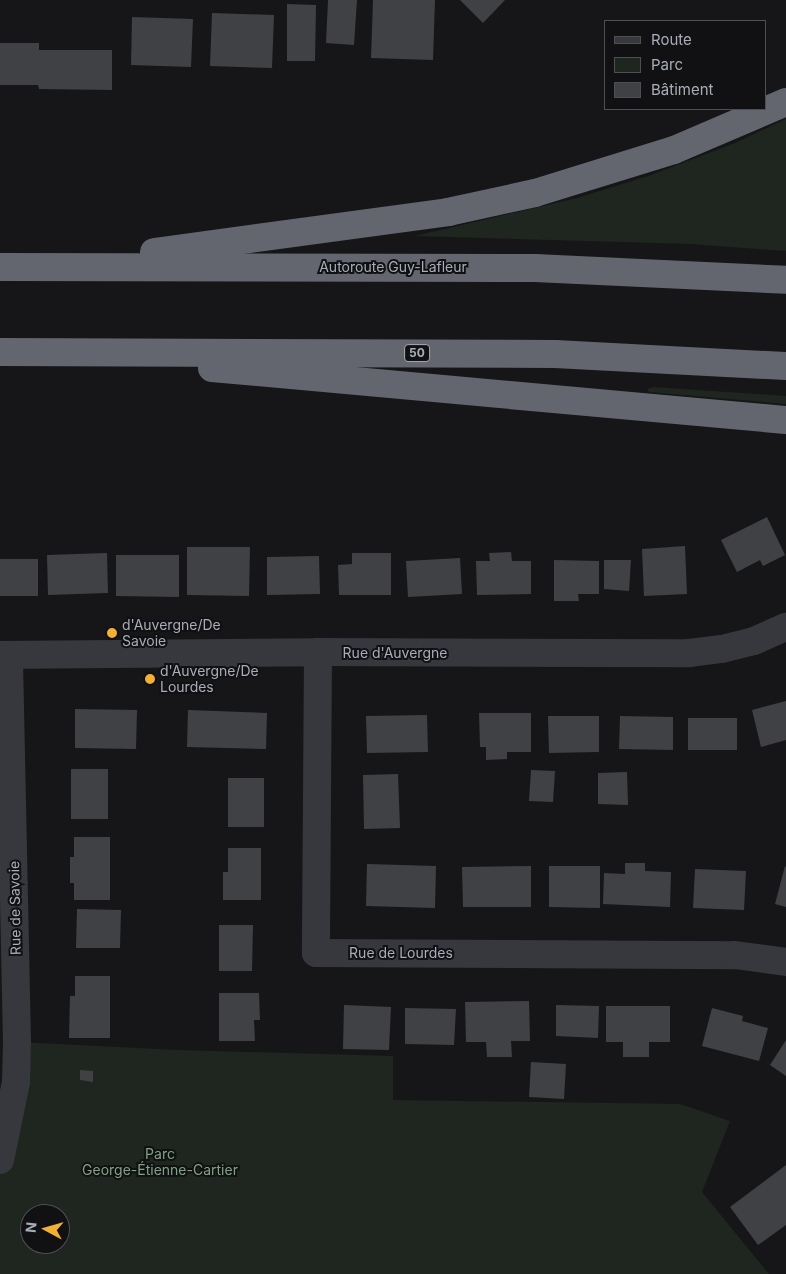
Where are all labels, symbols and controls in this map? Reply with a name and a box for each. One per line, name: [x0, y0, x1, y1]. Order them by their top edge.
legend: [604, 20, 766, 110]
text: Route: [651, 30, 692, 49]
text: Parc: [651, 55, 683, 74]
text: Bâtiment: [651, 80, 713, 99]
street label: Autoroute Guy-Lafleur: [319, 259, 467, 275]
road number: 50: [403, 343, 431, 362]
place label: d'Auvergne/De Savoie: [122, 617, 221, 650]
marker: d'Auvergne/De Savoie: [106, 627, 118, 639]
street label: Rue d'Auvergne: [343, 645, 447, 661]
place label: d'Auvergne/De Lourdes: [160, 663, 259, 696]
marker: d'Auvergne/De Lourdes: [144, 673, 156, 685]
street label: Rue de Savoie: [6, 861, 24, 955]
street label: Rue de Lourdes: [349, 945, 453, 961]
park label: Parc George-Étienne-Cartier: [82, 1146, 238, 1178]
north arrow: [20, 1204, 70, 1254]
text: N: [22, 1221, 40, 1234]

